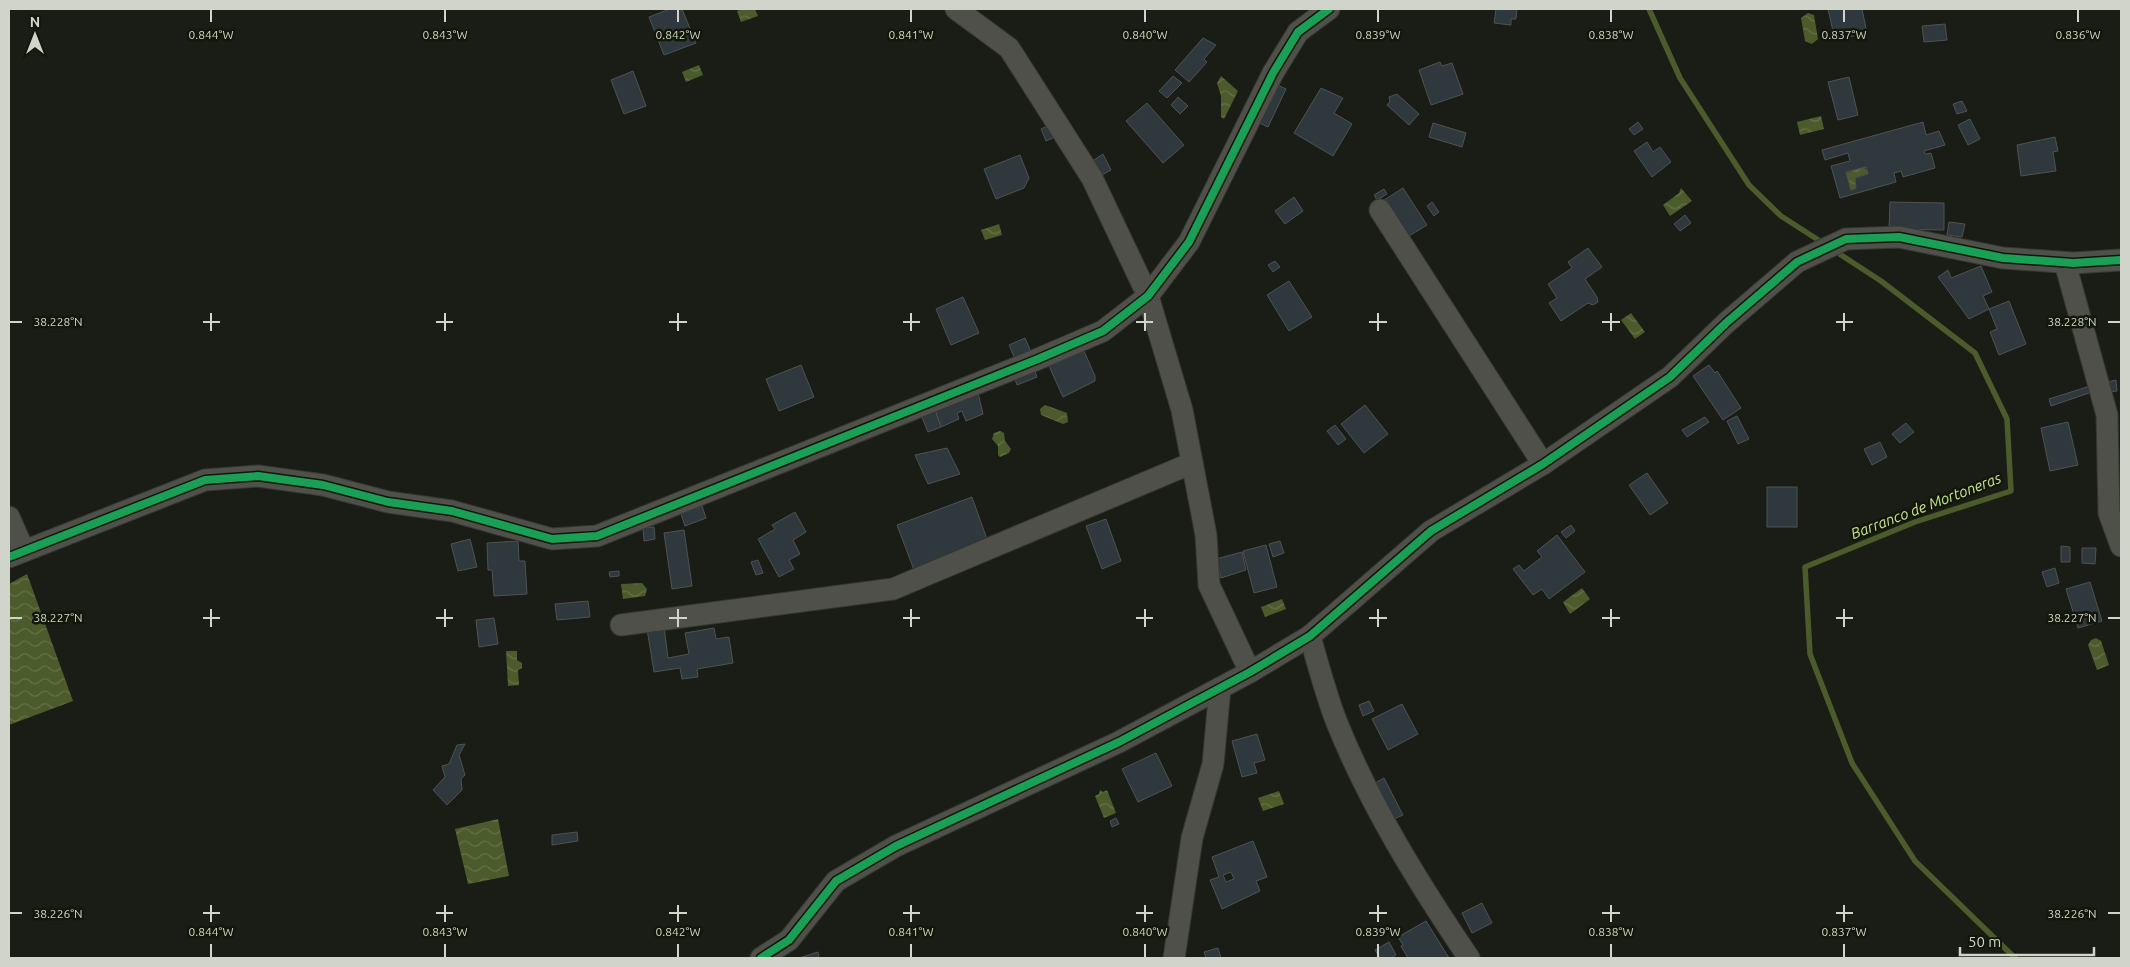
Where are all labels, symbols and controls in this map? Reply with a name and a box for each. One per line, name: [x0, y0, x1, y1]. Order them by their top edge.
north arrow: [10, 10, 60, 60]
text: N: [30, 14, 40, 30]
text: 0.844°W: [189, 28, 234, 41]
text: 0.843°W: [423, 28, 468, 41]
text: 0.842°W: [656, 28, 701, 41]
text: 0.841°W: [889, 28, 934, 41]
text: 0.840°W: [1123, 28, 1168, 41]
text: 0.839°W: [1356, 28, 1401, 41]
text: 0.838°W: [1589, 28, 1634, 41]
text: 0.837°W: [1822, 28, 1867, 41]
text: 0.836°W: [2056, 28, 2101, 41]
text: 38.228°N: [33, 315, 83, 328]
text: 38.228°N: [2047, 315, 2097, 328]
water label: Barranco de Mortoneras: [1848, 469, 2004, 542]
text: 38.227°N: [33, 611, 83, 624]
text: 38.227°N: [2047, 611, 2097, 624]
text: 38.226°N: [33, 907, 83, 920]
text: 38.226°N: [2047, 907, 2097, 920]
scale bar: [1960, 924, 2094, 956]
text: 0.844°W: [189, 925, 234, 938]
text: 0.843°W: [423, 925, 468, 938]
text: 0.842°W: [656, 925, 701, 938]
text: 0.841°W: [889, 925, 934, 938]
text: 0.840°W: [1123, 925, 1168, 938]
text: 0.839°W: [1356, 925, 1401, 938]
text: 0.838°W: [1589, 925, 1634, 938]
text: 0.837°W: [1822, 925, 1867, 938]
text: 50 m: [1968, 933, 2001, 950]

